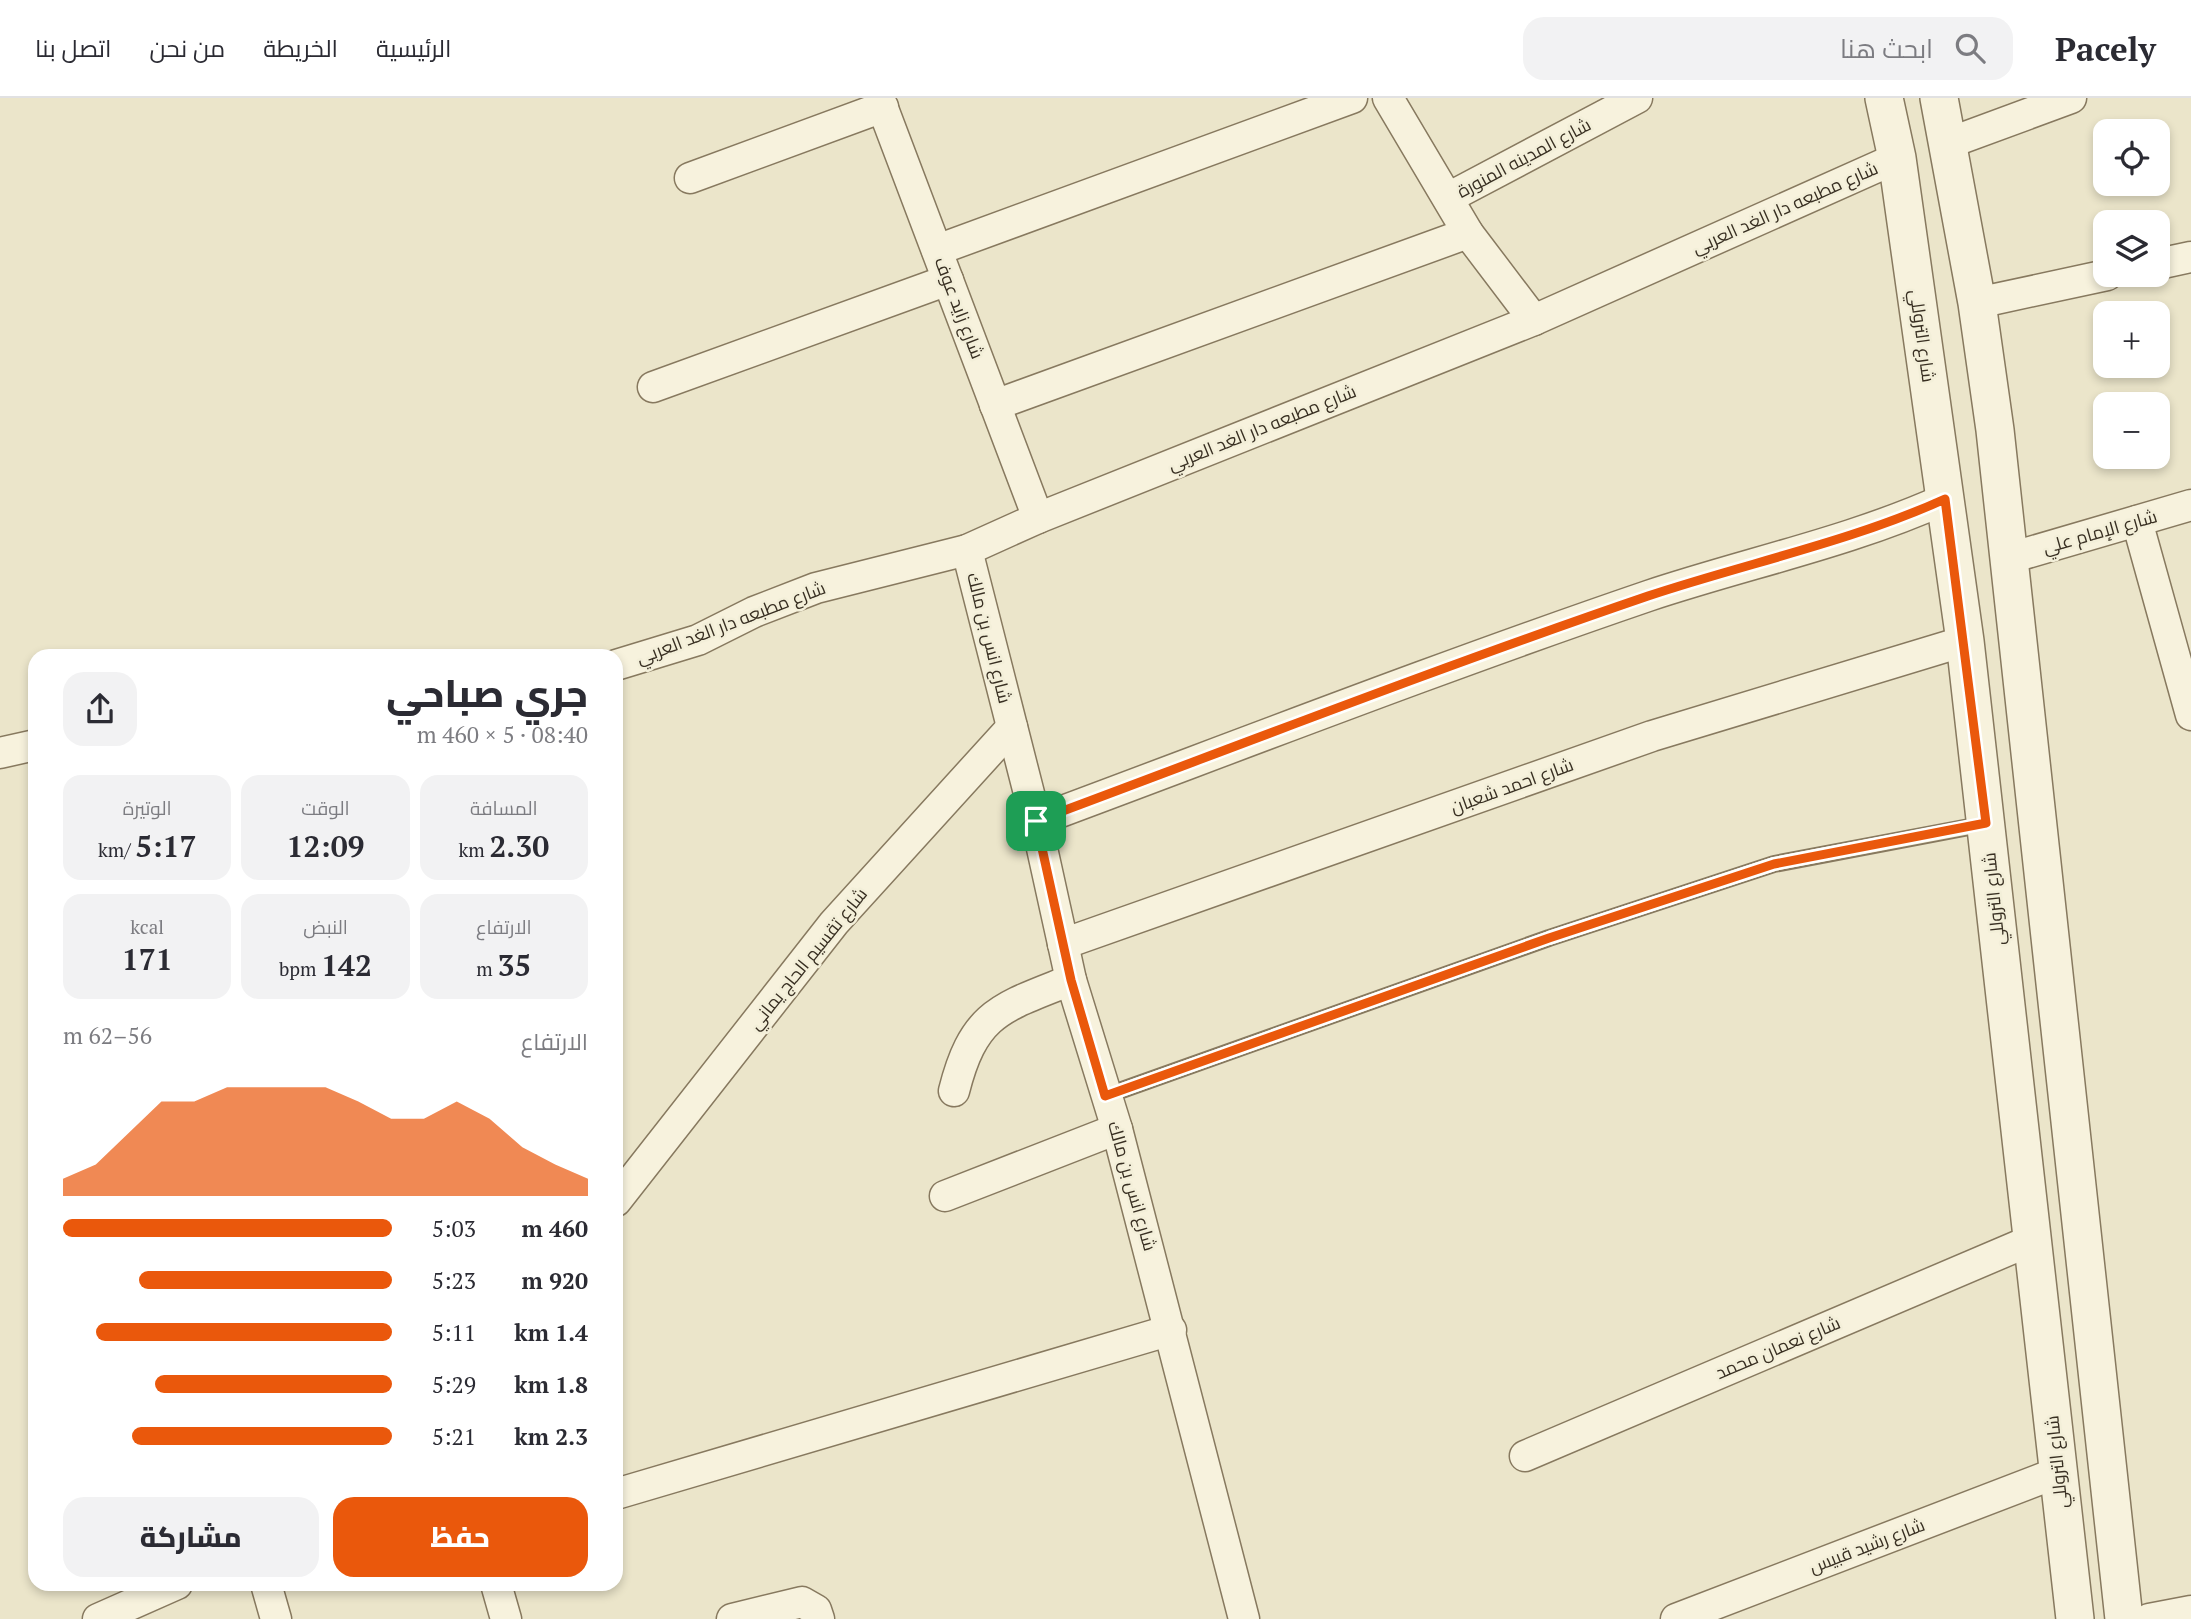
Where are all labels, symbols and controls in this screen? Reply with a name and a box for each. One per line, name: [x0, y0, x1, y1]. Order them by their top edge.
search box: [1523, 17, 2013, 80]
text: Pacely: [2055, 27, 2156, 70]
icon: search: [1951, 29, 1989, 67]
text: ابحث هنا: [1840, 31, 1933, 65]
text: اتصل بنا: [35, 32, 112, 64]
text: من نحن: [150, 32, 225, 64]
text: الخريطة: [263, 32, 338, 64]
text: الرئيسية: [376, 32, 451, 64]
street label: شارع المدينه المنورة: [1452, 112, 1595, 203]
map controls: [2093, 119, 2170, 469]
button: locate: [2093, 119, 2170, 196]
street label: شارع مطبعه دار الغد العربي: [1688, 155, 1883, 262]
button: layers: [2093, 210, 2170, 287]
street label: شارع زايد عوف: [929, 253, 990, 362]
street label: شارع التروللي: [1902, 288, 1941, 384]
button: +: [2093, 301, 2170, 378]
street label: شارع مطبعه دار الغد العربي: [1164, 378, 1360, 479]
button: −: [2093, 392, 2170, 469]
street label: شارع الإمام علي: [2040, 503, 2160, 562]
street label: شارع انس بن مالك: [961, 570, 1018, 706]
street label: شارع مطبعه دار الغد العربي: [632, 575, 830, 672]
text: جري صباحي: [386, 668, 588, 718]
button: share: [63, 672, 137, 746]
text: 08:40 · 5 × 460 m: [417, 719, 588, 750]
street label: شارع احمد شعبان: [1447, 752, 1577, 819]
pin: [1006, 791, 1066, 851]
text: الوتيرة: [123, 795, 172, 820]
text: الوقت: [301, 795, 350, 820]
text: المسافة: [470, 795, 538, 820]
icon: arrive: [1017, 802, 1055, 840]
text: 5:17: [135, 826, 196, 866]
text: 12:09: [286, 826, 365, 866]
text: 2.30: [489, 826, 549, 866]
text: /km: [98, 837, 135, 862]
text: km: [459, 837, 489, 862]
street label: شارع التروللي: [1976, 851, 2013, 947]
street label: شارع تقسيم الحاج يماني: [742, 882, 874, 1036]
text: kcal: [130, 914, 164, 939]
text: النبض: [303, 914, 348, 939]
text: الارتفاع: [476, 914, 532, 939]
text: 171: [122, 939, 173, 979]
text: 142: [321, 945, 372, 985]
text: 35: [497, 945, 531, 985]
text: bpm: [279, 956, 321, 981]
text: m: [476, 956, 497, 981]
text: 56–62 m: [63, 1020, 152, 1051]
text: الارتفاع: [521, 1026, 588, 1057]
street label: شارع انس بن مالك: [1102, 1118, 1163, 1254]
text: 5:03: [432, 1213, 476, 1244]
text: 460 m: [522, 1213, 588, 1244]
text: 5:23: [432, 1265, 476, 1296]
text: 920 m: [522, 1265, 588, 1296]
street label: شارع نعمان محمد: [1711, 1310, 1844, 1385]
text: 5:11: [432, 1317, 476, 1348]
text: 1.4 km: [514, 1317, 588, 1348]
text: 5:29: [432, 1369, 476, 1400]
text: 1.8 km: [514, 1369, 588, 1400]
street label: شارع التروللي: [2039, 1414, 2076, 1510]
text: 5:21: [432, 1421, 476, 1452]
text: 2.3 km: [514, 1421, 588, 1452]
button: مشاركة: [63, 1497, 319, 1577]
button: حفظ: [333, 1497, 588, 1577]
street label: شارع رشيد قبيس: [1805, 1512, 1928, 1579]

